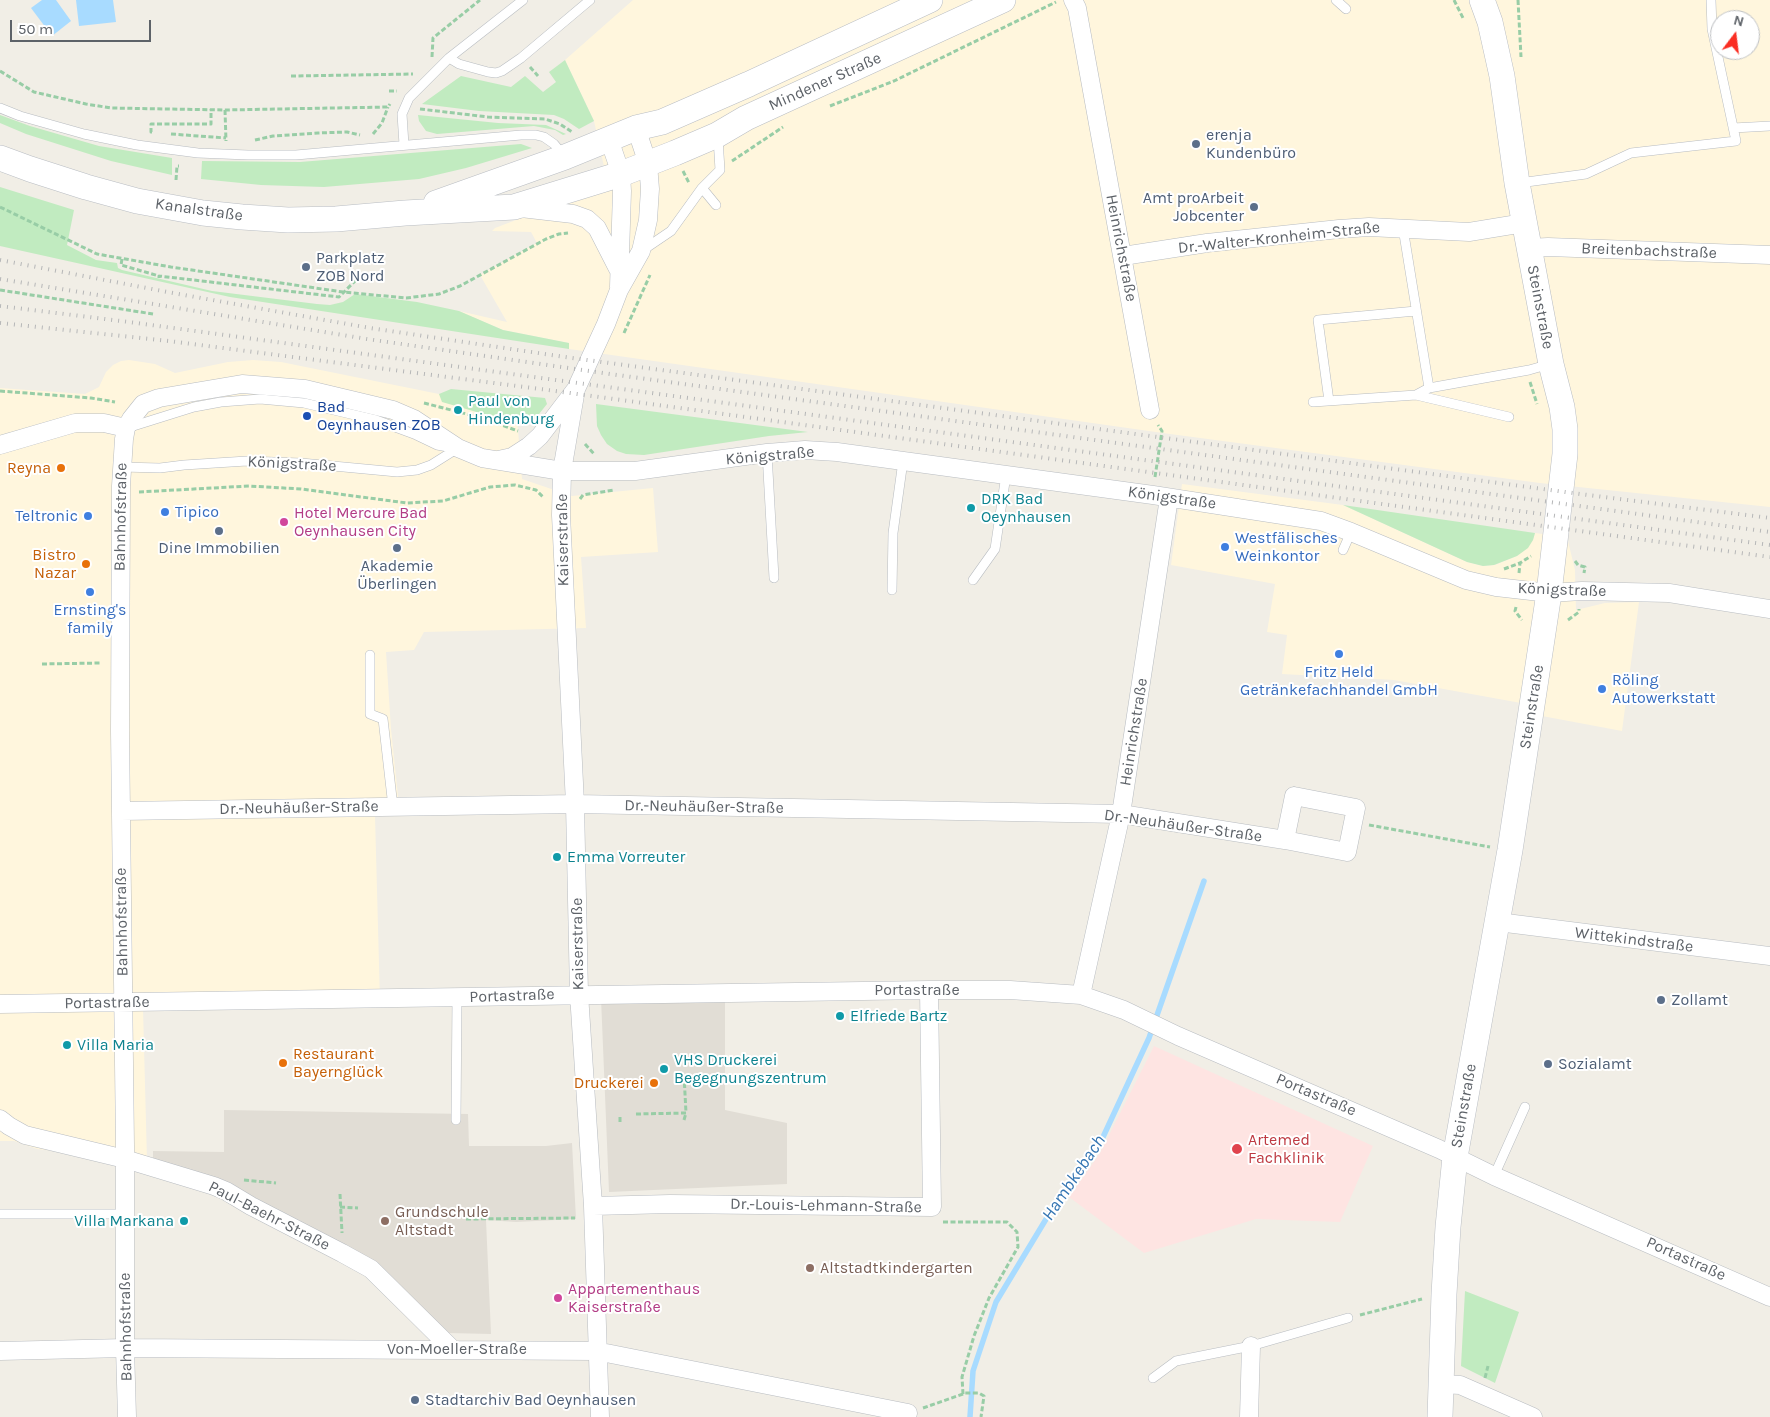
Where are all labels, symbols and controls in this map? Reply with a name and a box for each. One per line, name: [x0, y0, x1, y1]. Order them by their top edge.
scale bar: [12, 10, 154, 42]
north arrow: [1710, 10, 1760, 60]
text: N: [1732, 11, 1746, 31]
text: 50 m: [18, 20, 53, 38]
street label: Mindener Straße: [766, 49, 884, 115]
place label: erenja Kundenbüro: [1206, 125, 1296, 163]
marker: erenja Kundenbüro: [1190, 138, 1202, 150]
place label: Amt proArbeit Jobcenter: [1143, 188, 1244, 226]
street label: Heinrichstraße: [1101, 193, 1141, 303]
street label: Kanalstraße: [154, 194, 244, 226]
marker: Amt proArbeit Jobcenter: [1248, 201, 1260, 213]
street label: Dr.-Walter-Kronheim-Straße: [1177, 218, 1381, 258]
street label: Breitenbachstraße: [1581, 239, 1717, 263]
place label: Parkplatz ZOB Nord: [316, 248, 385, 286]
marker: Parkplatz ZOB Nord: [300, 261, 312, 273]
street label: Steinstraße: [1522, 263, 1558, 351]
place label: Paul von Hindenburg: [468, 391, 554, 429]
place label: Bad Oeynhausen ZOB: [317, 397, 441, 435]
marker: Paul von Hindenburg: [452, 404, 464, 416]
marker: Bad Oeynhausen ZOB: [301, 410, 313, 422]
street label: Königstraße: [725, 443, 815, 469]
street label: Königstraße: [247, 452, 337, 476]
place label: Reyna: [7, 458, 51, 478]
marker: Reyna: [55, 462, 67, 474]
street label: Bahnhofstraße: [110, 463, 132, 571]
street label: Königstraße: [1127, 482, 1217, 514]
place label: DRK Bad Oeynhausen: [981, 489, 1071, 527]
street label: Kaiserstraße: [553, 493, 573, 587]
place label: Tipico: [175, 502, 219, 522]
marker: DRK Bad Oeynhausen: [965, 502, 977, 514]
place label: Hotel Mercure Bad Oeynhausen City: [294, 503, 427, 541]
place label: Teltronic: [15, 506, 78, 526]
marker: Tipico: [159, 506, 171, 518]
marker: Teltronic: [82, 510, 94, 522]
marker: Hotel Mercure Bad Oeynhausen City: [278, 516, 290, 528]
marker: Dine Immobilien: [213, 525, 225, 537]
place label: Westfälisches Weinkontor: [1235, 528, 1338, 566]
place label: Dine Immobilien: [158, 538, 280, 558]
marker: Westfälisches Weinkontor: [1219, 541, 1231, 553]
marker: Akademie Überlingen: [391, 542, 403, 554]
place label: Bistro Nazar: [32, 545, 76, 583]
place label: Akademie Überlingen: [357, 556, 437, 594]
marker: Bistro Nazar: [80, 558, 92, 570]
street label: Königstraße: [1517, 579, 1607, 601]
marker: Ernsting's family: [84, 586, 96, 598]
place label: Ernsting's family: [54, 600, 126, 638]
marker: Fritz Held Getränkefachhandel GmbH: [1333, 648, 1345, 660]
place label: Fritz Held Getränkefachhandel GmbH: [1240, 662, 1438, 700]
street label: Steinstraße: [1516, 663, 1548, 751]
place label: Röling Autowerkstatt: [1612, 670, 1716, 708]
street label: Heinrichstraße: [1116, 677, 1152, 787]
marker: Röling Autowerkstatt: [1596, 683, 1608, 695]
street label: Dr.-Neuhäußer-Straße: [624, 796, 784, 818]
street label: Dr.-Neuhäußer-Straße: [219, 797, 379, 819]
street label: Dr.-Neuhäußer-Straße: [1103, 805, 1263, 847]
place label: Emma Vorreuter: [567, 847, 685, 867]
marker: Emma Vorreuter: [551, 851, 563, 863]
street label: Bahnhofstraße: [111, 868, 133, 976]
street label: Kaiserstraße: [568, 897, 588, 991]
street label: Wittekindstraße: [1574, 923, 1694, 957]
street label: Portastraße: [874, 980, 960, 1000]
street label: Portastraße: [469, 985, 555, 1007]
place label: Zollamt: [1671, 990, 1728, 1010]
street label: Portastraße: [64, 993, 150, 1013]
marker: Zollamt: [1655, 994, 1667, 1006]
place label: Elfriede Bartz: [850, 1006, 947, 1026]
marker: Elfriede Bartz: [834, 1010, 846, 1022]
place label: Villa Maria: [77, 1035, 154, 1055]
marker: Villa Maria: [61, 1039, 73, 1051]
place label: Restaurant Bayernglück: [293, 1044, 383, 1082]
place label: VHS Druckerei Begegnungszentrum: [674, 1050, 827, 1088]
place label: Sozialamt: [1558, 1054, 1632, 1074]
marker: Restaurant Bayernglück: [277, 1057, 289, 1069]
marker: Sozialamt: [1542, 1058, 1554, 1070]
street label: Steinstraße: [1447, 1062, 1481, 1150]
marker: VHS Druckerei Begegnungszentrum: [658, 1063, 670, 1075]
street label: Portastraße: [1273, 1070, 1359, 1120]
place label: Druckerei: [574, 1073, 644, 1093]
marker: Druckerei: [648, 1077, 660, 1089]
place label: Artemed Fachklinik: [1248, 1130, 1324, 1168]
water label: Hambkebach: [1037, 1131, 1111, 1225]
marker: Artemed Fachklinik: [1230, 1142, 1244, 1156]
street label: Paul-Baehr-Straße: [205, 1177, 333, 1255]
street label: Dr.-Louis-Lehmann-Straße: [730, 1195, 922, 1217]
place label: Grundschule Altstadt: [395, 1202, 489, 1240]
place label: Villa Markana: [74, 1211, 174, 1231]
marker: Villa Markana: [178, 1215, 190, 1227]
marker: Grundschule Altstadt: [379, 1215, 391, 1227]
street label: Portastraße: [1643, 1233, 1729, 1285]
place label: Altstadtkindergarten: [820, 1258, 973, 1278]
marker: Altstadtkindergarten: [804, 1262, 816, 1274]
street label: Bahnhofstraße: [115, 1273, 137, 1381]
place label: Appartementhaus Kaiserstraße: [568, 1279, 700, 1317]
marker: Appartementhaus Kaiserstraße: [552, 1292, 564, 1304]
street label: Von-Moeller-Straße: [387, 1339, 527, 1359]
place label: Stadtarchiv Bad Oeynhausen: [425, 1390, 636, 1410]
marker: Stadtarchiv Bad Oeynhausen: [409, 1394, 421, 1406]

